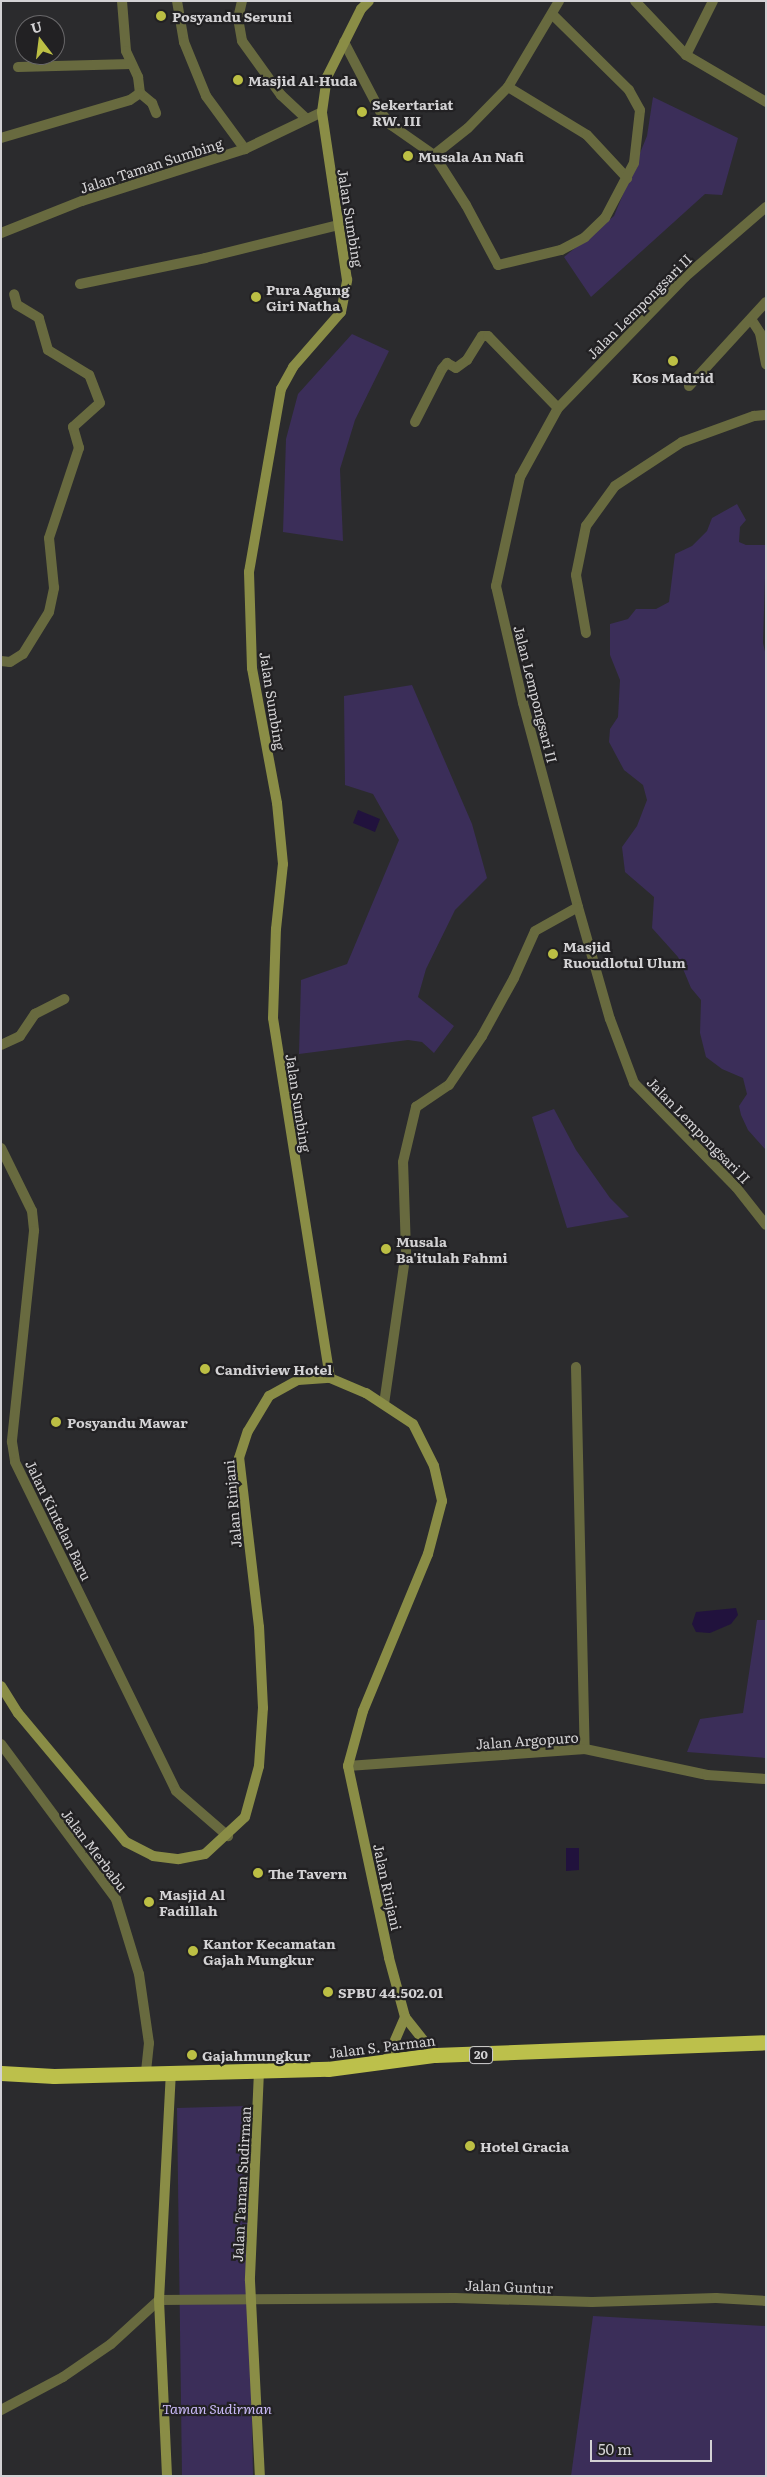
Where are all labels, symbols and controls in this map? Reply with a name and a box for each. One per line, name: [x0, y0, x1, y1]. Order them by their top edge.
place label: Posyandu Seruni: [172, 8, 292, 24]
marker: Posyandu Seruni: [154, 9, 168, 23]
north arrow: [15, 15, 65, 65]
text: U: [28, 15, 44, 38]
place label: Masjid Al-Huda: [248, 72, 357, 88]
marker: Masjid Al-Huda: [232, 74, 244, 86]
place label: Sekertariat RW. III: [372, 96, 453, 128]
marker: Sekertariat RW. III: [356, 106, 368, 118]
street label: Jalan Taman Sumbing: [77, 134, 225, 196]
place label: Musala An Nafi: [418, 148, 524, 164]
marker: Musala An Nafi: [402, 150, 414, 162]
street label: Jalan Sumbing: [335, 168, 367, 268]
street label: Jalan Lempongsari II: [583, 250, 695, 362]
place label: Pura Agung Giri Natha: [266, 281, 350, 314]
marker: Pura Agung Giri Natha: [250, 291, 262, 303]
marker: Kos Madrid: [667, 355, 679, 367]
place label: Kos Madrid: [632, 369, 714, 385]
street label: Jalan Lempongsari II: [511, 623, 561, 765]
street label: Jalan Sumbing: [257, 651, 289, 751]
place label: Masjid Ruoudlotul Ulum: [563, 938, 686, 970]
marker: Masjid Ruoudlotul Ulum: [547, 948, 559, 960]
street label: Jalan Sumbing: [283, 1053, 315, 1153]
street label: Jalan Lempongsari II: [644, 1073, 754, 1187]
place label: Musala Ba'itulah Fahmi: [396, 1233, 508, 1266]
marker: Musala Ba'itulah Fahmi: [380, 1243, 392, 1255]
place label: Candiview Hotel: [215, 1361, 332, 1377]
marker: Candiview Hotel: [199, 1363, 211, 1375]
place label: Posyandu Mawar: [67, 1414, 188, 1430]
marker: Posyandu Mawar: [49, 1415, 63, 1429]
street label: Jalan Kintelan Baru: [23, 1457, 95, 1583]
street label: Jalan Rinjani: [220, 1459, 244, 1549]
street label: Jalan Argopuro: [475, 1728, 579, 1752]
street label: Jalan Merbabu: [58, 1805, 132, 1895]
street label: Jalan Rinjani: [371, 1842, 405, 1932]
place label: The Tavern: [268, 1865, 347, 1881]
marker: The Tavern: [252, 1867, 264, 1879]
place label: Masjid Al Fadillah: [159, 1886, 225, 1918]
marker: Masjid Al Fadillah: [143, 1896, 155, 1908]
place label: Kantor Kecamatan Gajah Mungkur: [203, 1935, 336, 1968]
marker: Kantor Kecamatan Gajah Mungkur: [187, 1945, 199, 1957]
place label: SPBU 44.502.01: [338, 1984, 443, 2000]
marker: SPBU 44.502.01: [322, 1986, 334, 1998]
street label: Jalan S. Parman: [328, 2031, 436, 2061]
road number: 20: [468, 2046, 494, 2064]
place label: Gajahmungkur: [202, 2047, 311, 2063]
marker: Gajahmungkur: [186, 2049, 198, 2061]
street label: Jalan Taman Sudirman: [229, 2106, 253, 2262]
place label: Hotel Gracia: [480, 2138, 569, 2154]
marker: Hotel Gracia: [464, 2140, 476, 2152]
street label: Jalan Guntur: [465, 2276, 553, 2296]
park label: Taman Sudirman: [162, 2400, 272, 2416]
scale bar: [592, 2430, 714, 2462]
text: 50 m: [598, 2437, 632, 2460]

